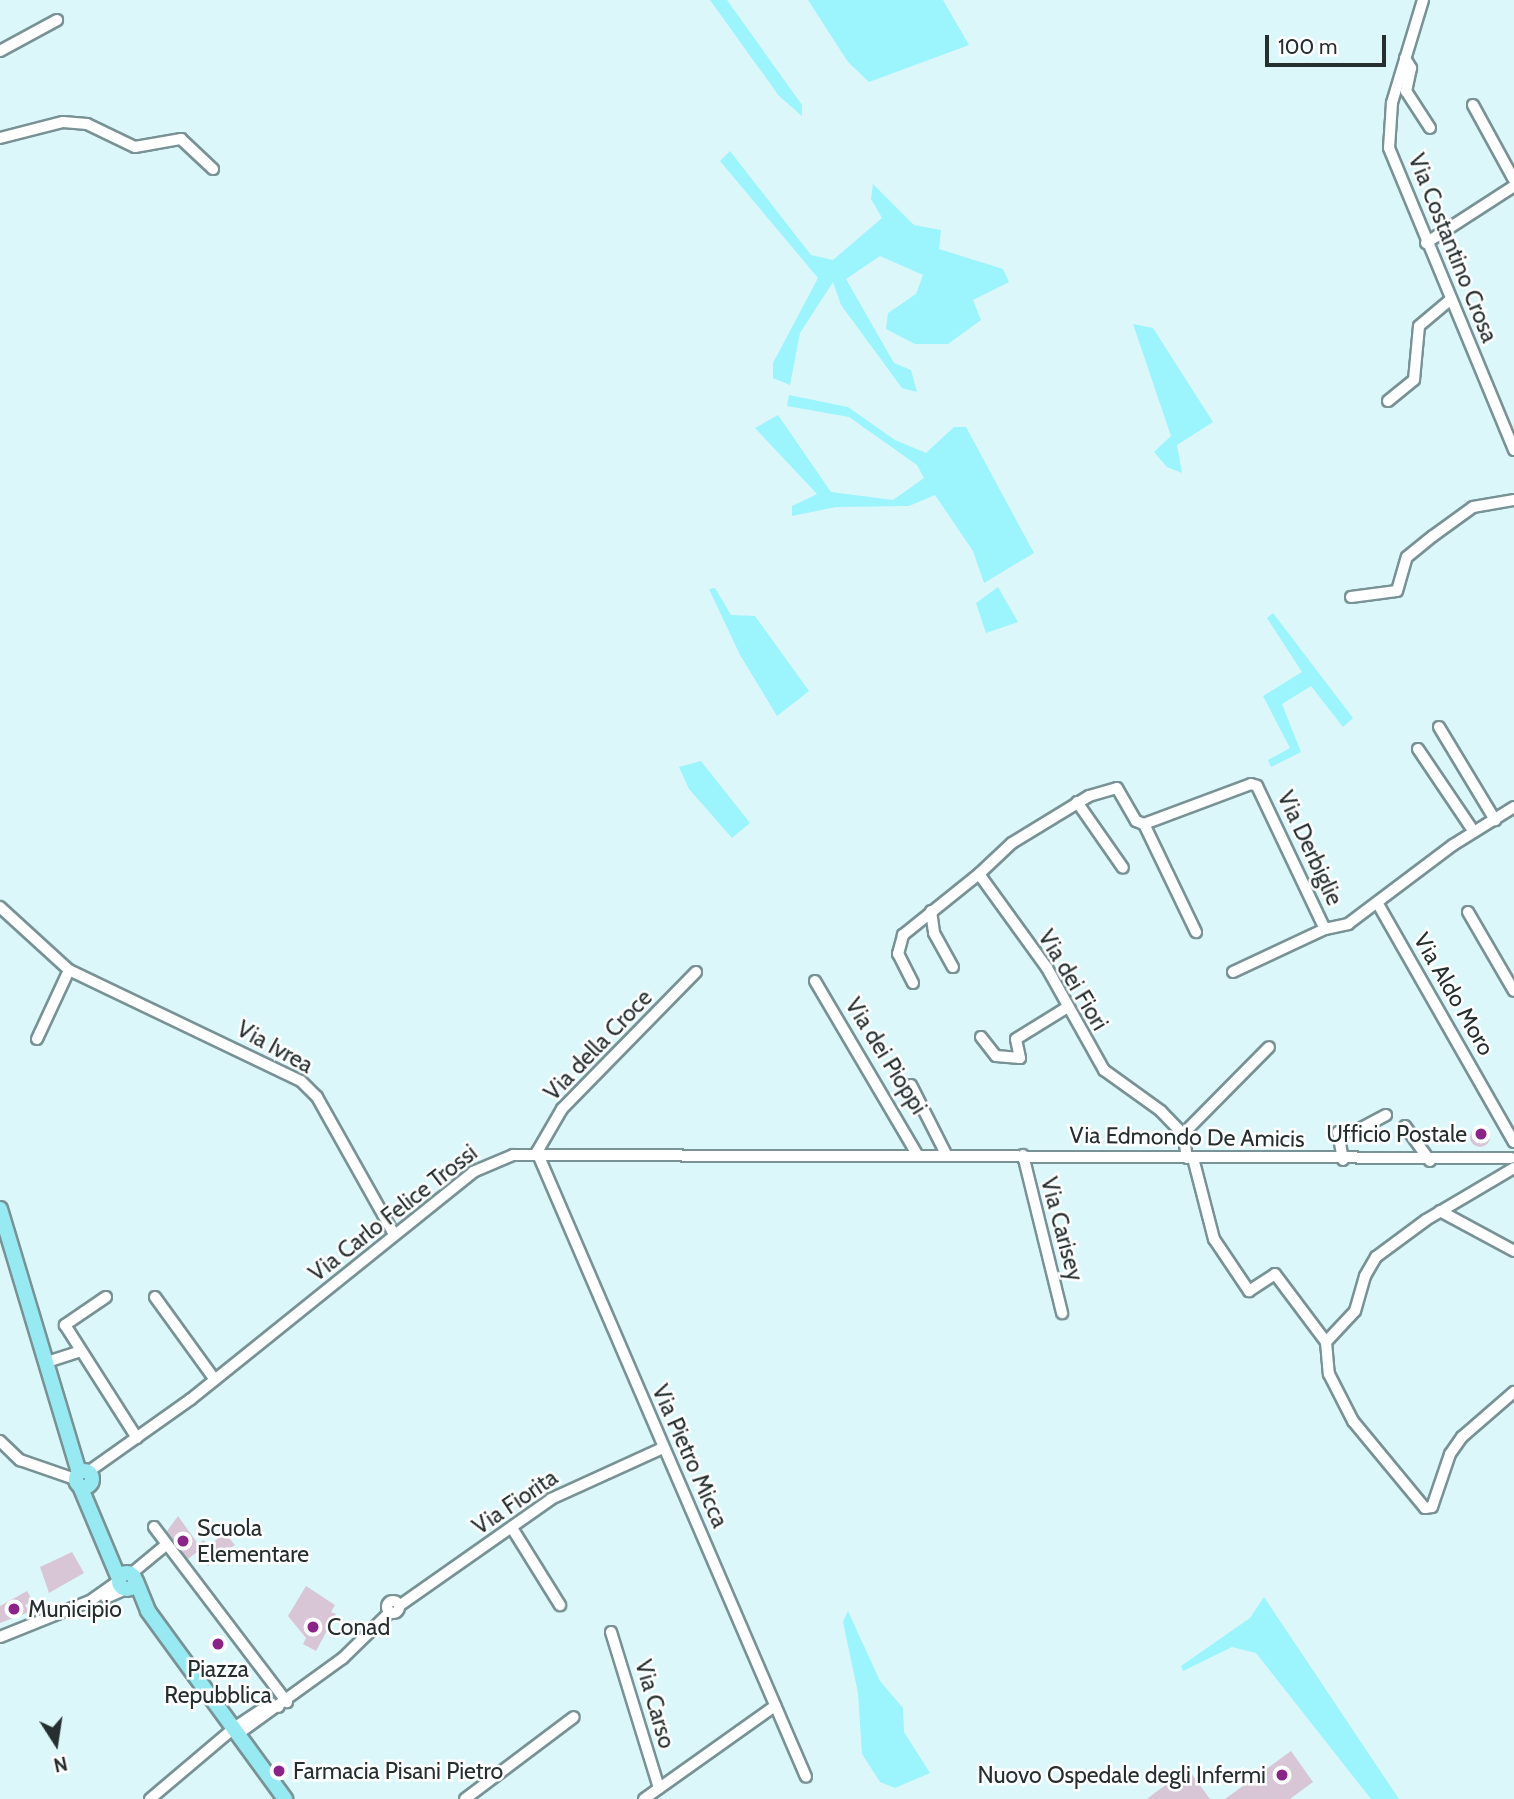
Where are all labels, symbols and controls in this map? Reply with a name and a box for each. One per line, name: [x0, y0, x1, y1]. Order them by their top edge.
scale bar: [1269, 21, 1390, 65]
text: 100 m: [1278, 34, 1337, 59]
street label: Via Costantino Crosa: [1403, 150, 1503, 346]
street label: Via Derbiglie: [1272, 786, 1348, 910]
street label: Via dei Fiori: [1032, 925, 1114, 1035]
street label: Via Aldo Moro: [1408, 928, 1500, 1060]
street label: Via della Croce: [538, 984, 658, 1106]
street label: Via dei Pioppi: [839, 993, 933, 1119]
street label: Via Ivrea: [232, 1015, 318, 1079]
place label: Ufficio Postale: [1326, 1120, 1467, 1148]
street label: Via Edmondo De Amicis: [1069, 1121, 1305, 1153]
marker: Ufficio Postale: [1473, 1126, 1489, 1142]
street label: Via Carlo Felice Trossi: [303, 1139, 483, 1287]
street label: Via Carisey: [1035, 1174, 1089, 1284]
street label: Via Pietro Micca: [646, 1380, 734, 1532]
street label: Via Fiorita: [467, 1464, 563, 1540]
place label: Scuola Elementare: [197, 1514, 309, 1568]
marker: Scuola Elementare: [175, 1533, 191, 1549]
place label: Municipio: [28, 1595, 122, 1623]
marker: Municipio: [6, 1601, 22, 1617]
place label: Conad: [327, 1613, 390, 1641]
marker: Conad: [305, 1619, 321, 1635]
marker: Piazza Repubblica: [210, 1636, 226, 1652]
place label: Piazza Repubblica: [164, 1655, 272, 1709]
street label: Via Carso: [629, 1657, 681, 1751]
north arrow: [21, 1708, 91, 1778]
text: N: [52, 1751, 69, 1777]
place label: Farmacia Pisani Pietro: [293, 1757, 503, 1785]
place label: Nuovo Ospedale degli Infermi: [978, 1761, 1266, 1789]
marker: Farmacia Pisani Pietro: [271, 1763, 287, 1779]
marker: Nuovo Ospedale degli Infermi: [1272, 1765, 1292, 1785]

